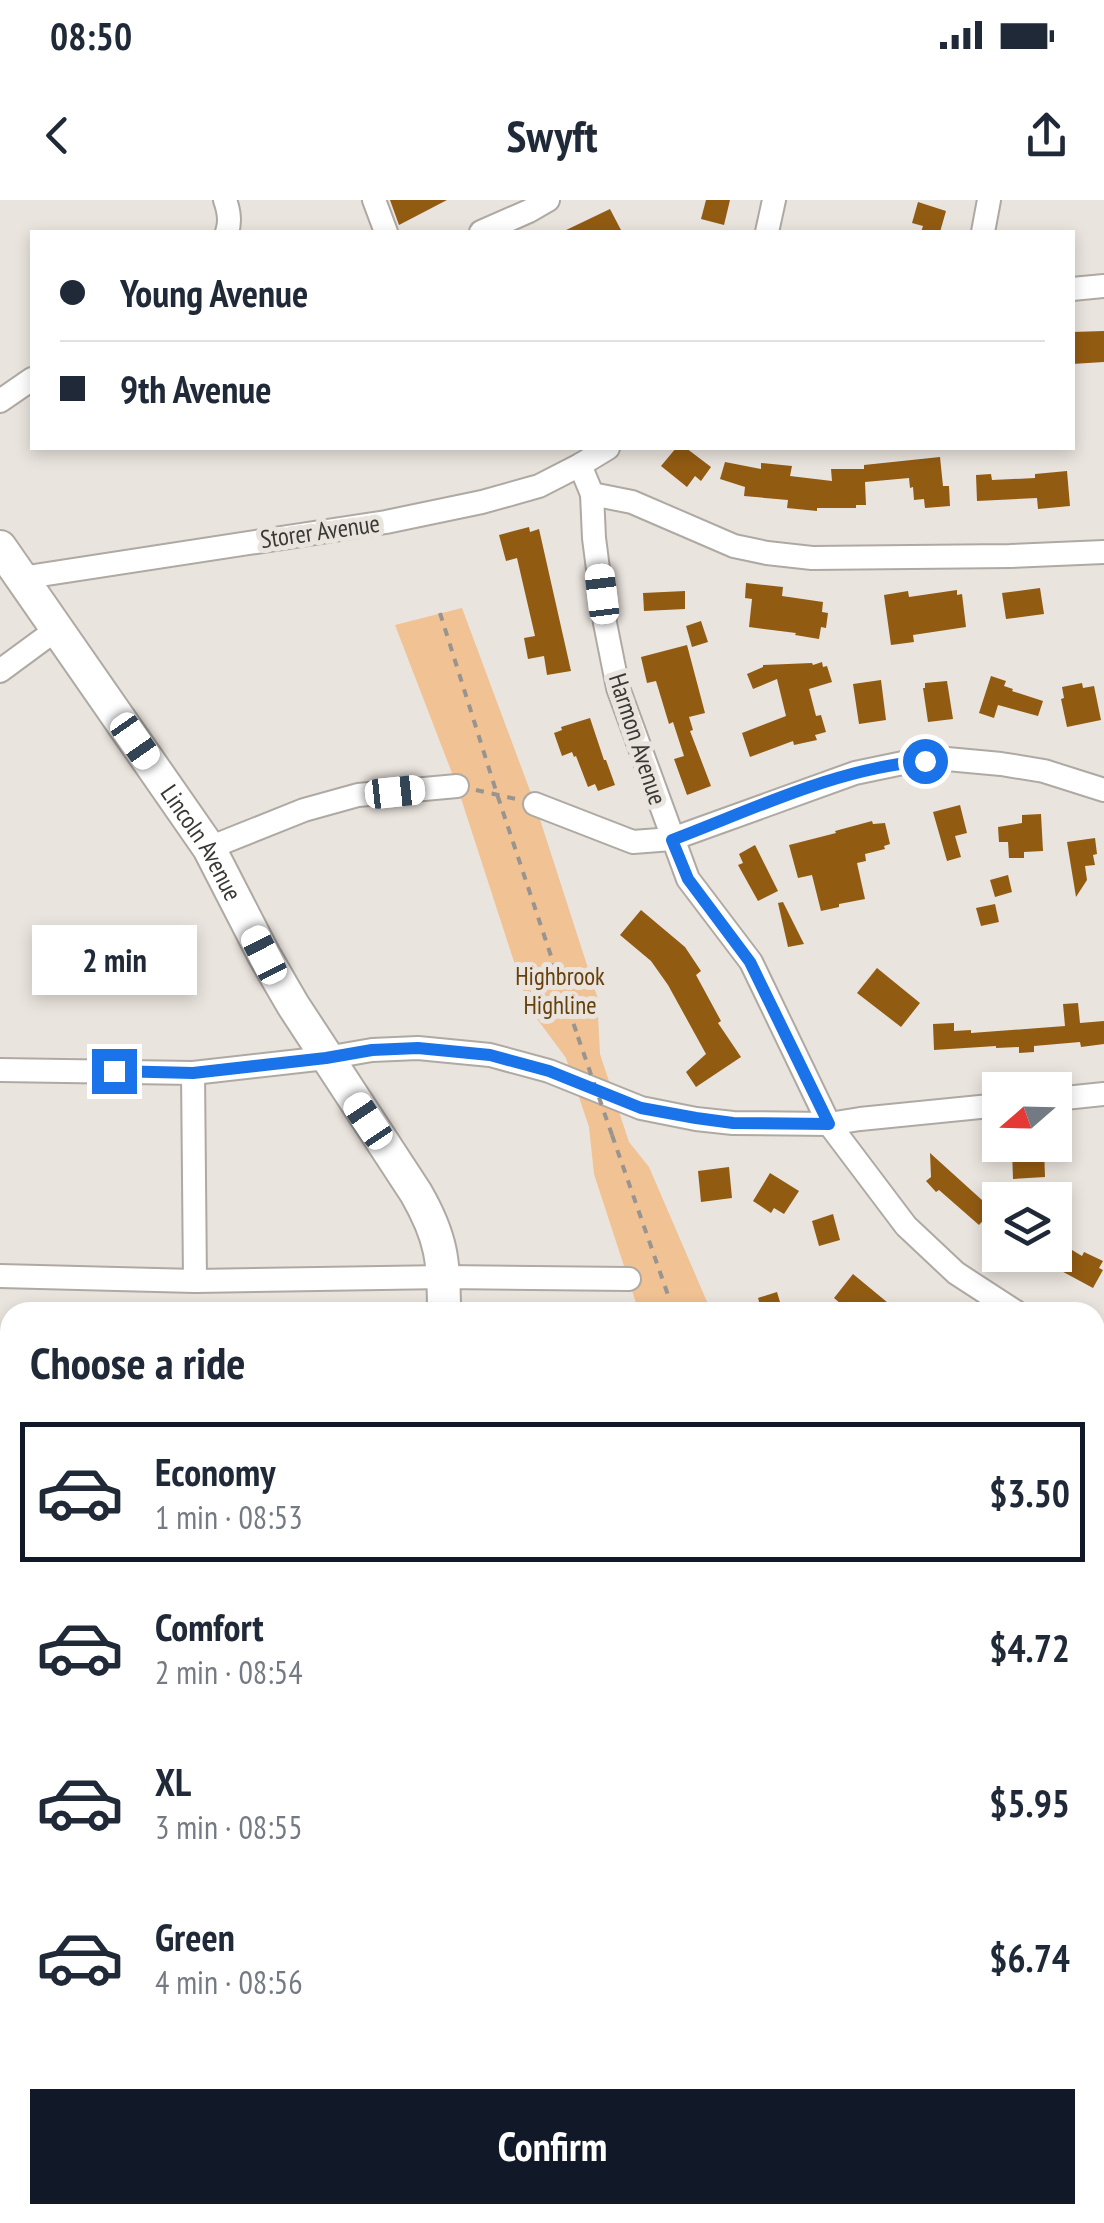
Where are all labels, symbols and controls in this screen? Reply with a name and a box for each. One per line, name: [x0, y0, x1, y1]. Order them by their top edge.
text: 08:50: [50, 11, 132, 60]
text: Swyft: [507, 106, 598, 164]
icon: back: [30, 108, 85, 163]
icon: share: [1019, 108, 1074, 163]
text: Young Avenue: [120, 268, 308, 317]
text: 9th Avenue: [120, 364, 271, 413]
street label: Storer Avenue: [258, 507, 382, 555]
car: [583, 562, 621, 626]
street label: Harmon Avenue: [602, 669, 674, 809]
car: [106, 708, 164, 774]
route start: [903, 739, 948, 784]
car: [364, 774, 426, 810]
street label: Lincoln Avenue: [154, 778, 249, 906]
car: [237, 921, 291, 989]
callout: 2 min: [32, 926, 196, 996]
text: 2 min: [82, 939, 147, 981]
park label: Highbrook Highline: [515, 960, 605, 1021]
route end: [92, 1049, 137, 1094]
north arrow: [982, 1072, 1072, 1162]
map controls: [982, 1072, 1072, 1272]
car: [339, 1088, 397, 1154]
button: layers: [982, 1182, 1072, 1272]
text: Choose a ride: [30, 1333, 245, 1391]
icon: car: [35, 1447, 125, 1537]
text: Economy: [155, 1447, 275, 1496]
text: $3.50: [989, 1468, 1070, 1517]
text: 1 min · 08:53: [155, 1496, 303, 1538]
icon: car: [35, 1602, 125, 1692]
text: Comfort: [155, 1602, 264, 1651]
text: $4.72: [989, 1623, 1070, 1672]
text: 2 min · 08:54: [155, 1651, 303, 1693]
icon: car: [35, 1757, 125, 1847]
text: XL: [155, 1757, 191, 1806]
text: $5.95: [989, 1778, 1070, 1827]
text: 3 min · 08:55: [155, 1806, 303, 1848]
icon: car: [35, 1912, 125, 2002]
text: Green: [155, 1912, 235, 1961]
text: $6.74: [989, 1933, 1070, 1982]
text: 4 min · 08:56: [155, 1961, 303, 2003]
button: Confirm: [30, 2089, 1075, 2204]

